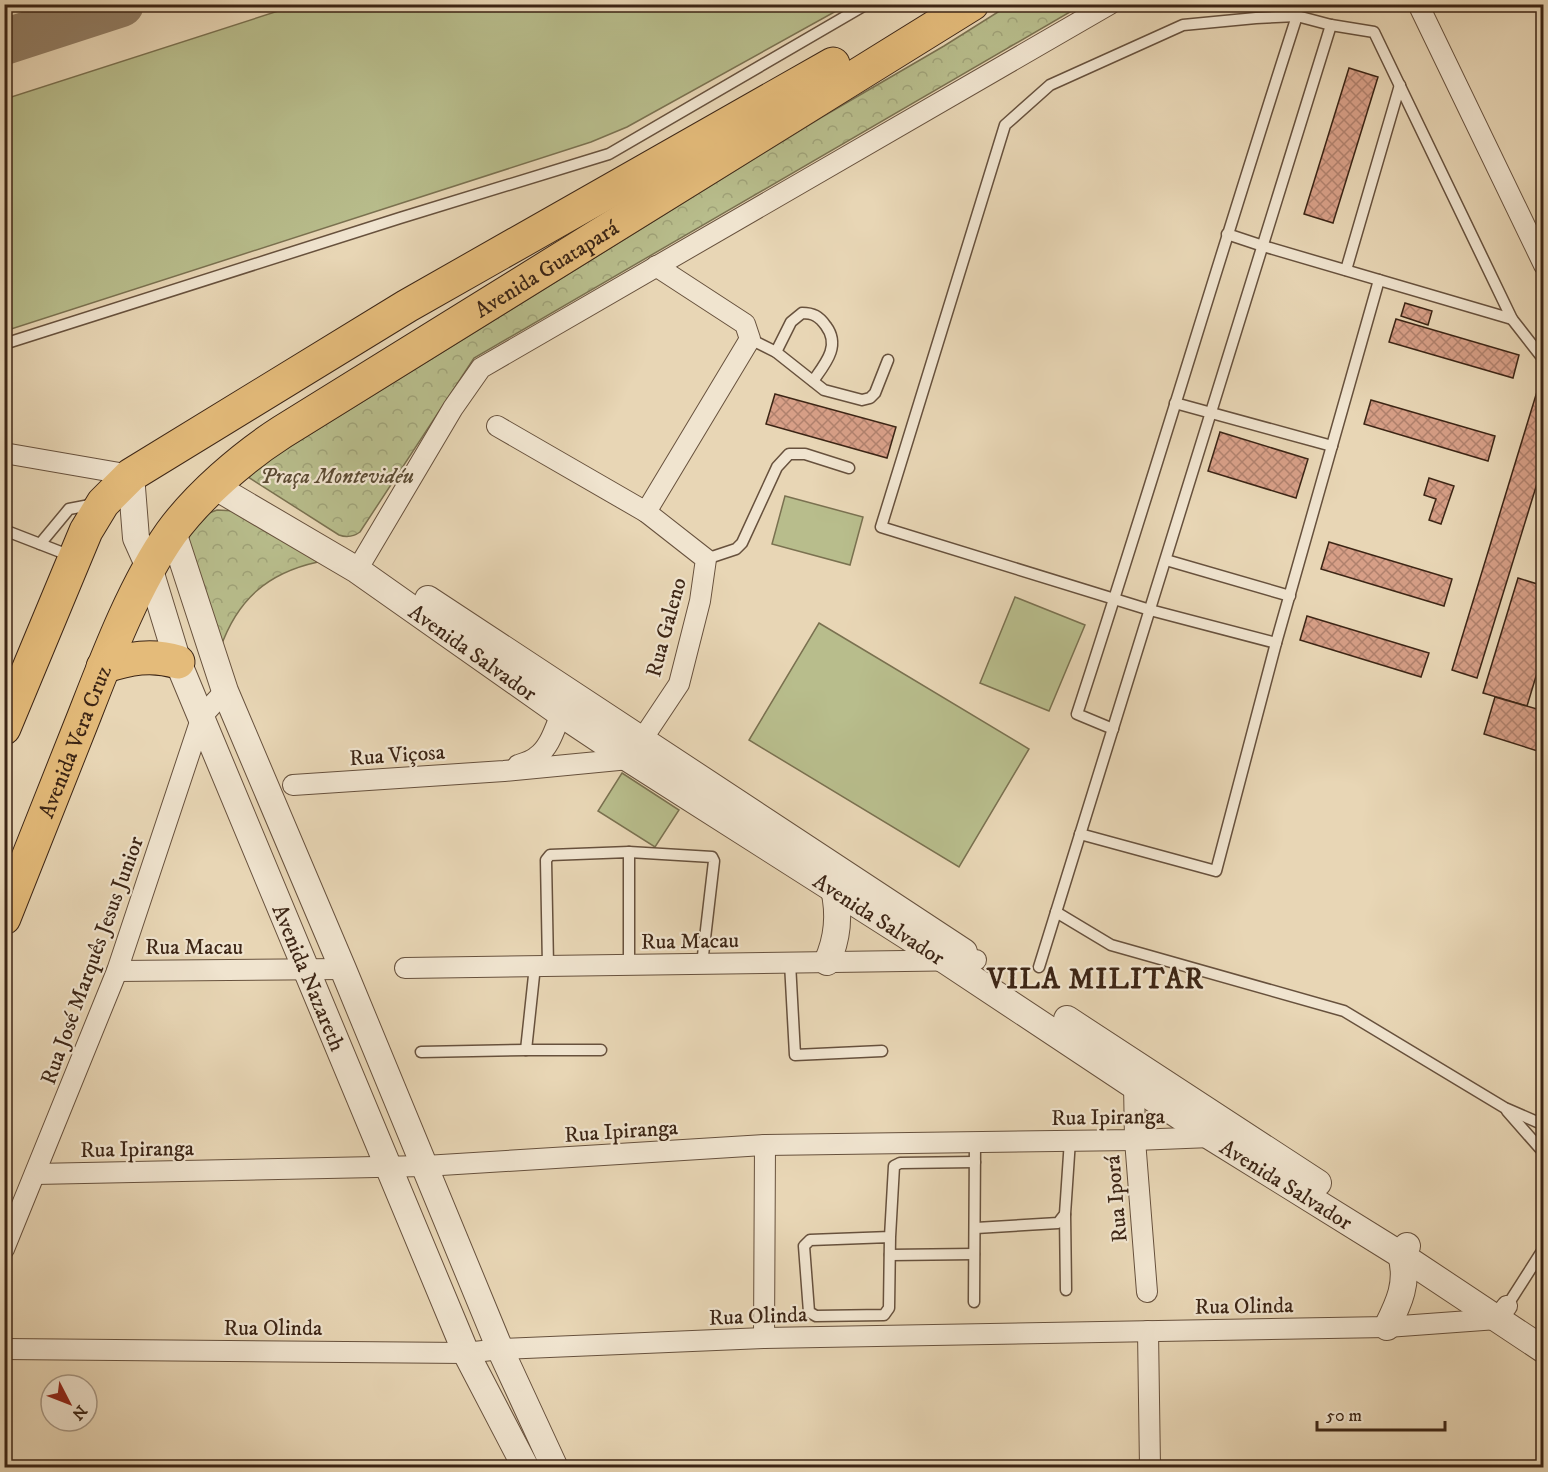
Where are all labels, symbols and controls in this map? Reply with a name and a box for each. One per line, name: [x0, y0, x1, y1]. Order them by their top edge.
street label: Avenida Guatapará: [470, 214, 624, 324]
park label: Praça Montevidéu: [260, 463, 414, 490]
street label: Rua Galeno: [640, 575, 693, 680]
street label: Avenida Salvador: [403, 599, 542, 708]
street label: Avenida Vera Cruz: [33, 661, 118, 822]
street label: Rua Viçosa: [348, 739, 446, 772]
street label: Rua José Marquês Jesus Junior: [35, 832, 150, 1088]
street label: Avenida Salvador: [808, 868, 950, 972]
street label: Avenida Nazareth: [266, 901, 351, 1056]
street label: Rua Macau: [641, 927, 739, 956]
street label: Rua Macau: [145, 934, 243, 961]
district label: VILA MILITAR: [986, 962, 1205, 997]
street label: Rua Ipiranga: [1051, 1103, 1166, 1132]
street label: Rua Ipiranga: [563, 1114, 680, 1149]
street label: Avenida Salvador: [1215, 1134, 1358, 1237]
street label: Rua Ipiranga: [80, 1135, 195, 1164]
street label: Rua Iporá: [1099, 1154, 1134, 1244]
street label: Rua Olinda: [1194, 1292, 1294, 1321]
street label: Rua Olinda: [708, 1301, 809, 1332]
street label: Rua Olinda: [224, 1315, 323, 1342]
north arrow: [39, 1373, 99, 1433]
scale bar: [1317, 1394, 1444, 1432]
text: N: [68, 1401, 91, 1424]
text: 50 m: [1326, 1405, 1362, 1427]

